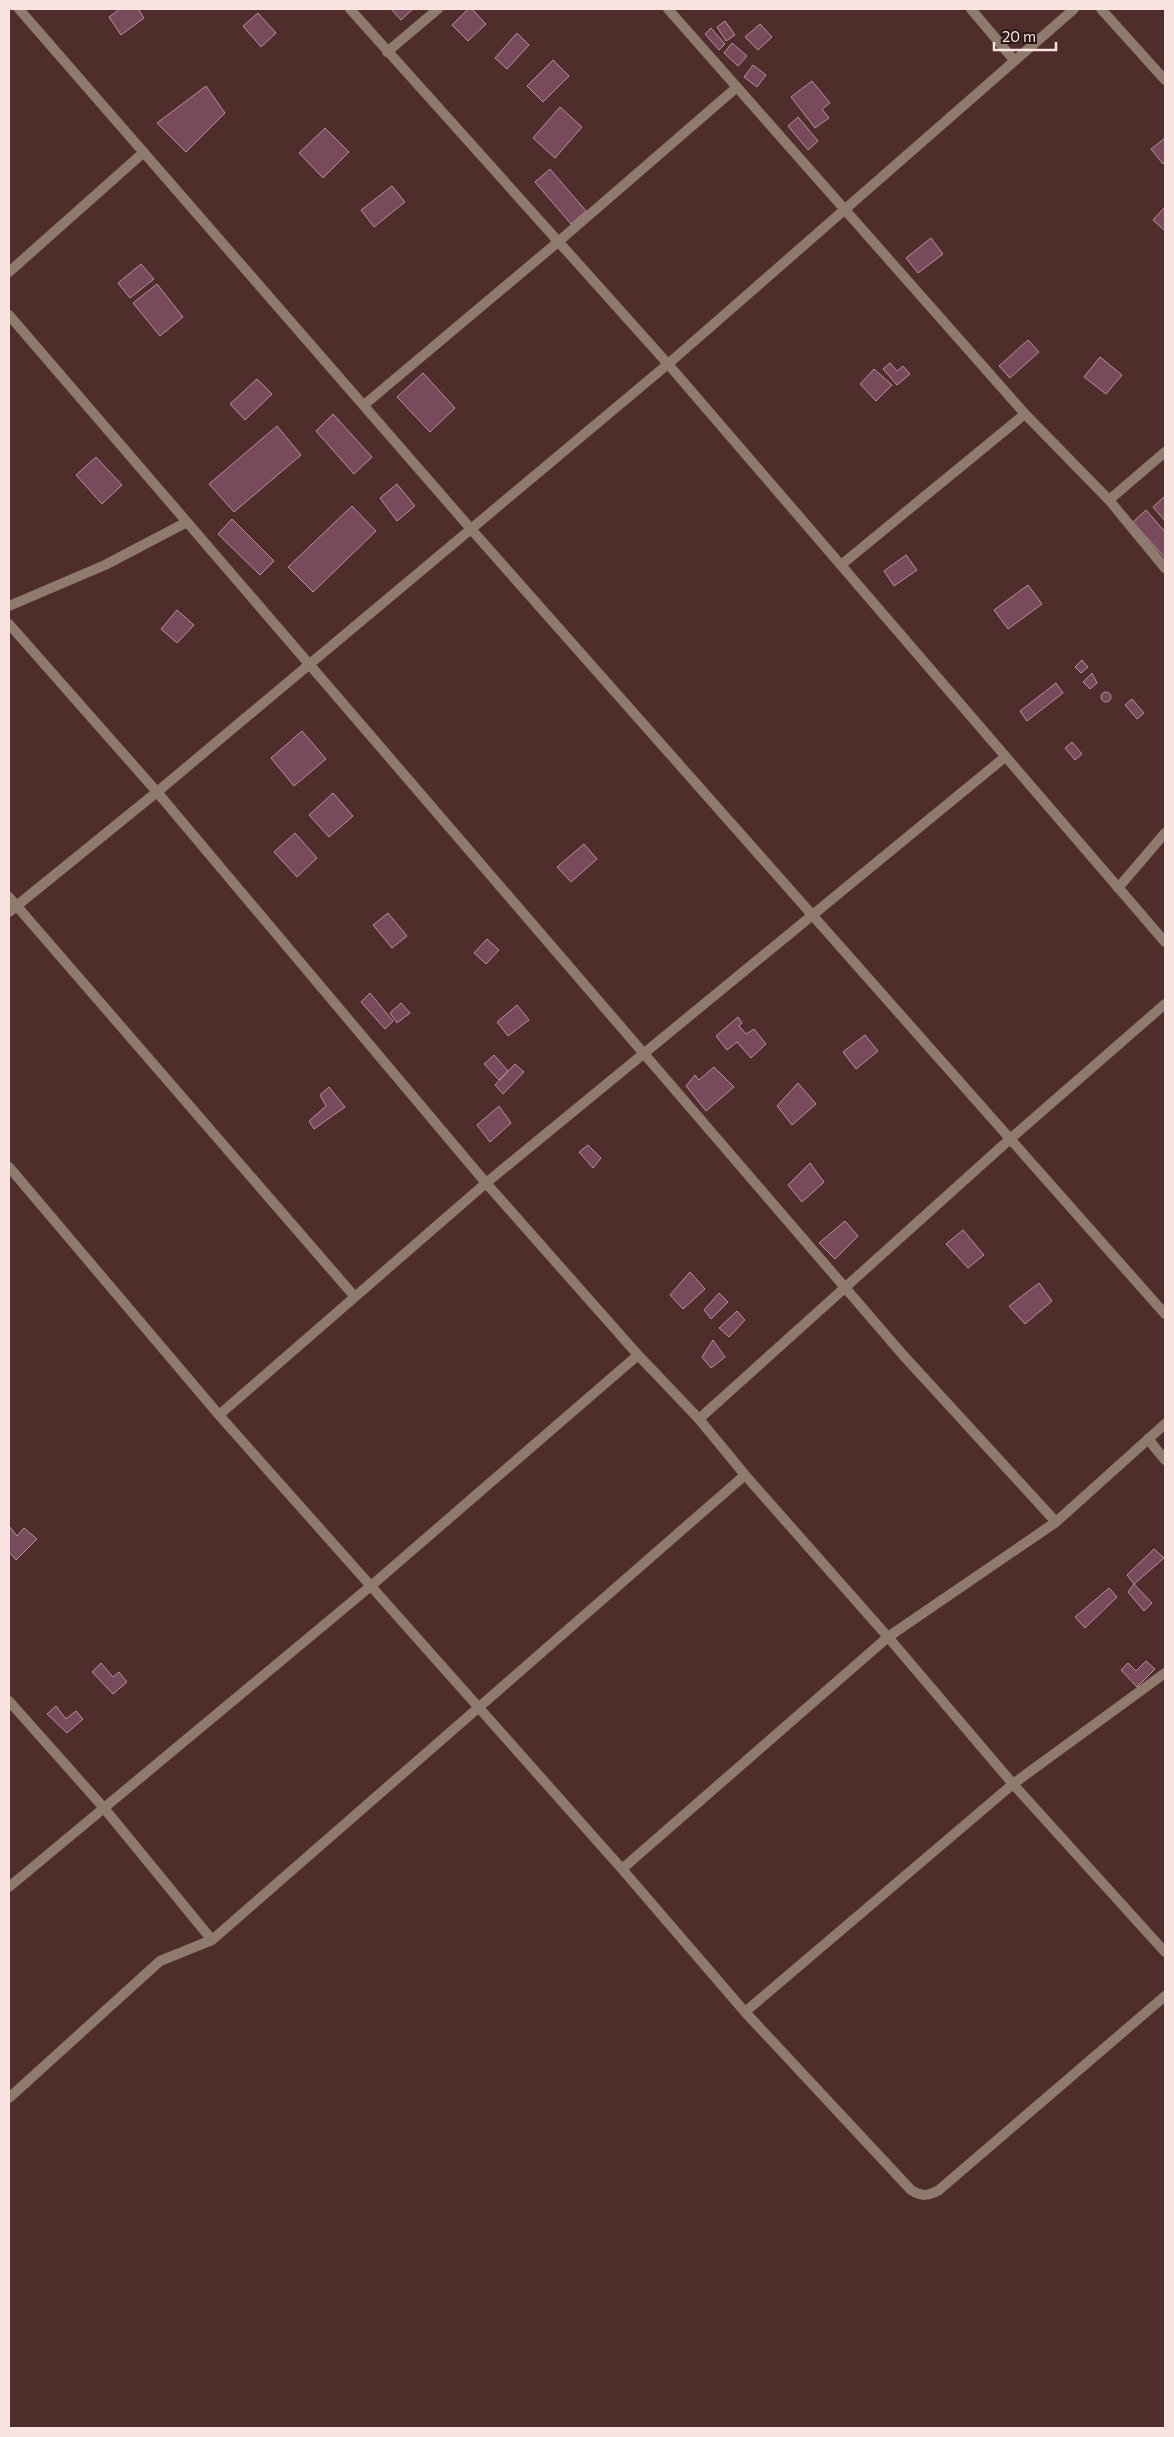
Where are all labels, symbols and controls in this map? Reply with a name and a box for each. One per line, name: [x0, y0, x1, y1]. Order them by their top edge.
scale bar: [994, 20, 1056, 52]
text: 20 m: [1002, 27, 1036, 45]

